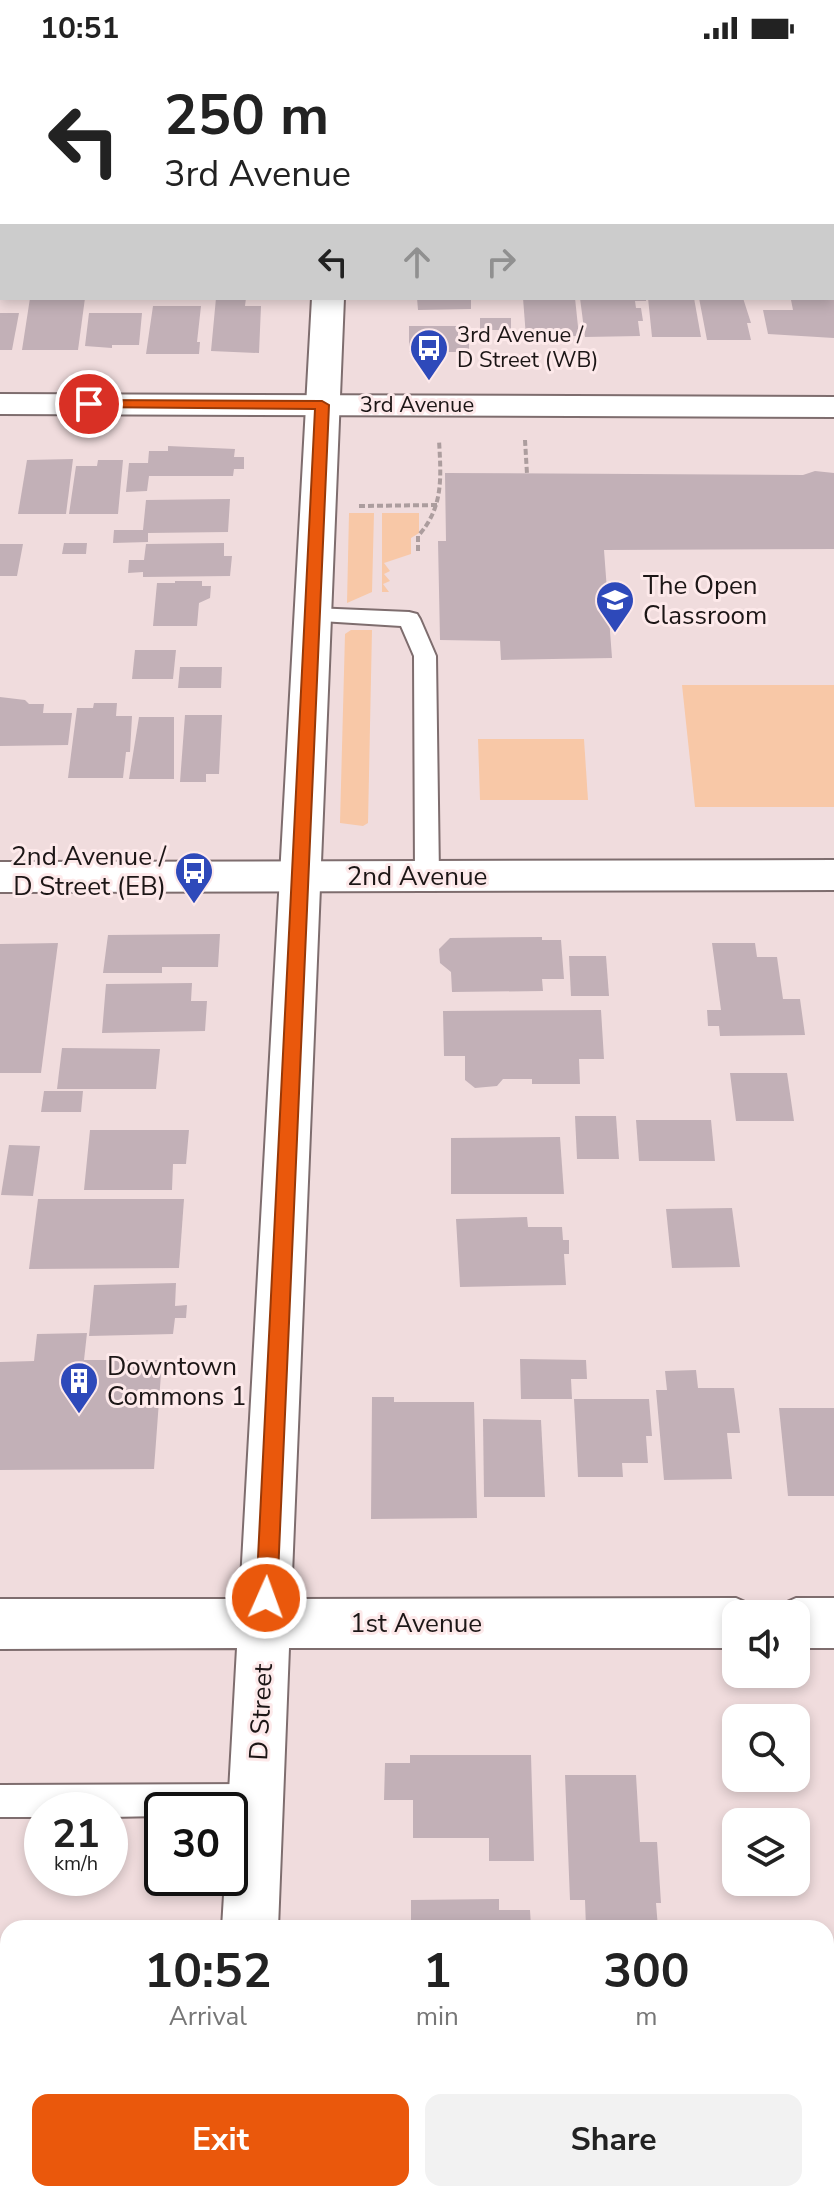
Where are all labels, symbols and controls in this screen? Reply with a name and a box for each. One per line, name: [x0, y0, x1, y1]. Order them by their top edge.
text: 10:51: [40, 8, 119, 49]
text: 250 m: [164, 77, 329, 154]
icon: left: [32, 88, 136, 192]
text: 3rd Avenue: [164, 150, 351, 199]
icon: left: [311, 240, 355, 284]
icon: ahead: [395, 240, 439, 284]
icon: right: [479, 240, 523, 284]
place label: 3rd Avenue / D Street (WB): [457, 320, 598, 375]
bus stop icon: 3rd Avenue / D Street (WB): [408, 327, 450, 382]
pin: [55, 370, 123, 438]
icon: arrive: [67, 382, 111, 426]
street label: 3rd Avenue: [360, 390, 474, 420]
place label: The Open Classroom: [643, 568, 767, 633]
school or university icon: The Open Classroom: [594, 579, 636, 634]
place label: 2nd Avenue / D Street (EB): [11, 839, 167, 904]
bus stop icon: 2nd Avenue / D Street (EB): [173, 850, 215, 905]
street label: 2nd Avenue: [347, 859, 487, 894]
place label: Downtown Commons 1: [107, 1349, 247, 1414]
building icon: Downtown Commons 1: [58, 1360, 100, 1415]
position arrow: [224, 1556, 308, 1640]
map controls: [722, 1600, 810, 1896]
button: sound: [722, 1600, 810, 1688]
street label: 1st Avenue: [350, 1606, 482, 1641]
street label: D Street: [241, 1662, 281, 1761]
button: search: [722, 1704, 810, 1792]
speed limit sign: 30: [144, 1792, 248, 1896]
text: 21: [52, 1807, 100, 1861]
button: layers: [722, 1808, 810, 1896]
text: km/h: [54, 1850, 98, 1877]
text: 10:52: [144, 1938, 271, 2004]
text: 1: [423, 1938, 452, 2004]
text: 300: [603, 1938, 690, 2004]
text: Arrival: [169, 1999, 247, 2034]
text: min: [416, 1999, 459, 2034]
text: m: [635, 1999, 658, 2034]
button: Exit: [32, 2094, 409, 2186]
button: Share: [425, 2094, 802, 2186]

